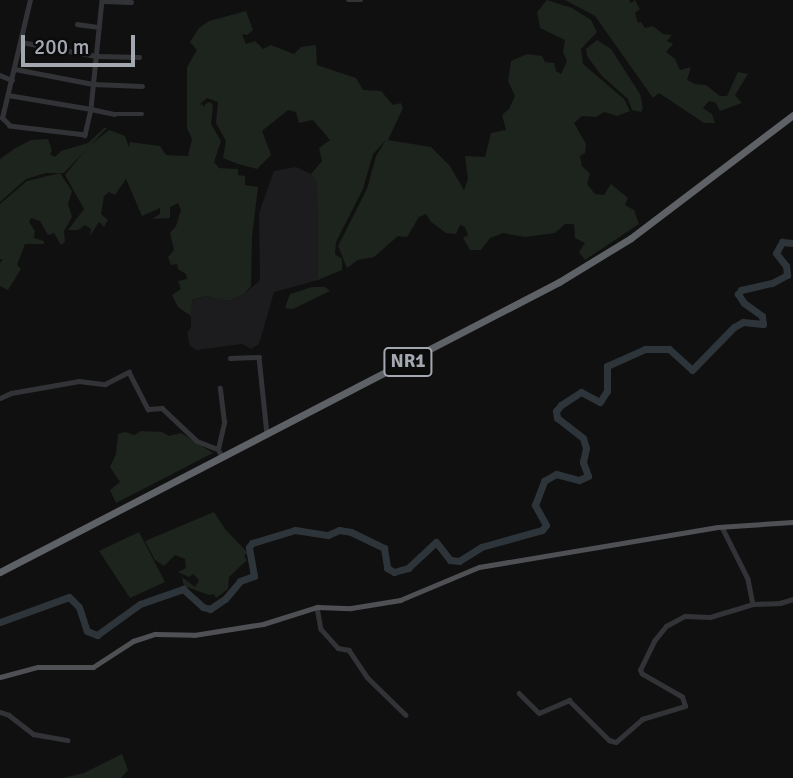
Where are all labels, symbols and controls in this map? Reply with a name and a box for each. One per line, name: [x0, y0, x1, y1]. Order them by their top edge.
scale bar: [24, 21, 138, 65]
text: 200 m: [34, 34, 89, 60]
road number: NR1: [382, 346, 434, 378]

